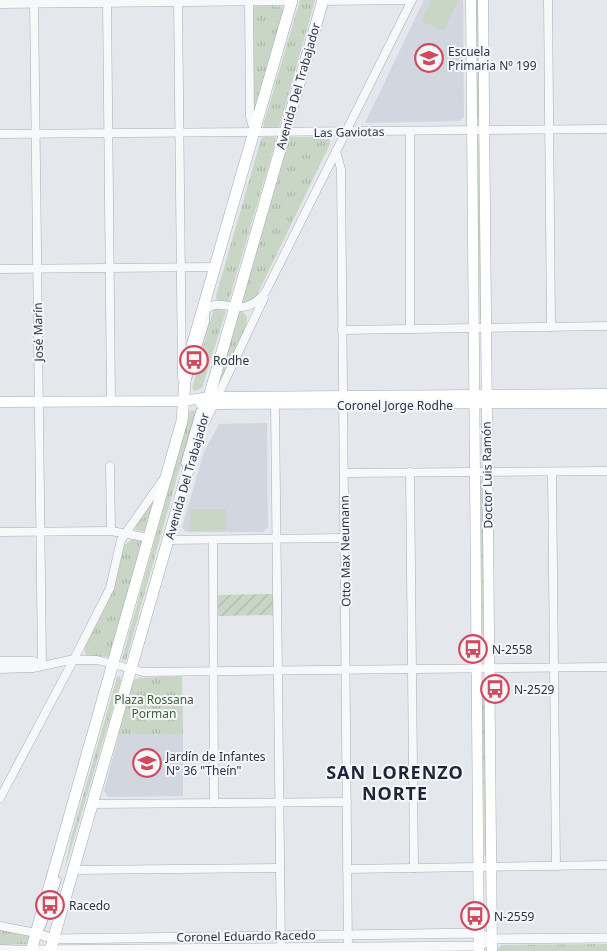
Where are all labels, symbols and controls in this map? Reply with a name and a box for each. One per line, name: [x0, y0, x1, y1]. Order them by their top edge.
street label: Avenida Del Trabajador: [272, 21, 324, 151]
school or university icon: Escuela Primaria Nº 199: [414, 43, 444, 73]
place label: Escuela Primaria Nº 199: [448, 43, 537, 74]
street label: Las Gaviotas: [314, 123, 385, 141]
street label: José Marín: [29, 302, 47, 363]
bus stop icon: Rodhe: [179, 345, 209, 375]
place label: Rodhe: [213, 352, 250, 369]
street label: Coronel Jorge Rodhe: [337, 397, 453, 414]
street label: Avenida Del Trabajador: [161, 411, 213, 541]
street label: Doctor Luis Ramón: [478, 421, 496, 529]
street label: Otto Max Neumann: [336, 495, 354, 607]
bus stop icon: N-2558: [458, 634, 488, 664]
place label: N-2558: [492, 641, 533, 658]
bus stop icon: N-2529: [480, 674, 510, 704]
place label: N-2529: [514, 681, 555, 698]
park label: Plaza Rossana Porman: [114, 691, 194, 722]
school or university icon: Jardín de Infantes N° 36 "Theín": [132, 748, 162, 778]
place label: Jardín de Infantes N° 36 "Theín": [165, 748, 266, 779]
district label: SAN LORENZO NORTE: [326, 760, 464, 805]
bus stop icon: Racedo: [35, 890, 65, 920]
place label: Racedo: [69, 897, 110, 914]
bus stop icon: N-2559: [460, 901, 490, 931]
place label: N-2559: [494, 908, 535, 925]
street label: Coronel Eduardo Racedo: [176, 926, 316, 946]

